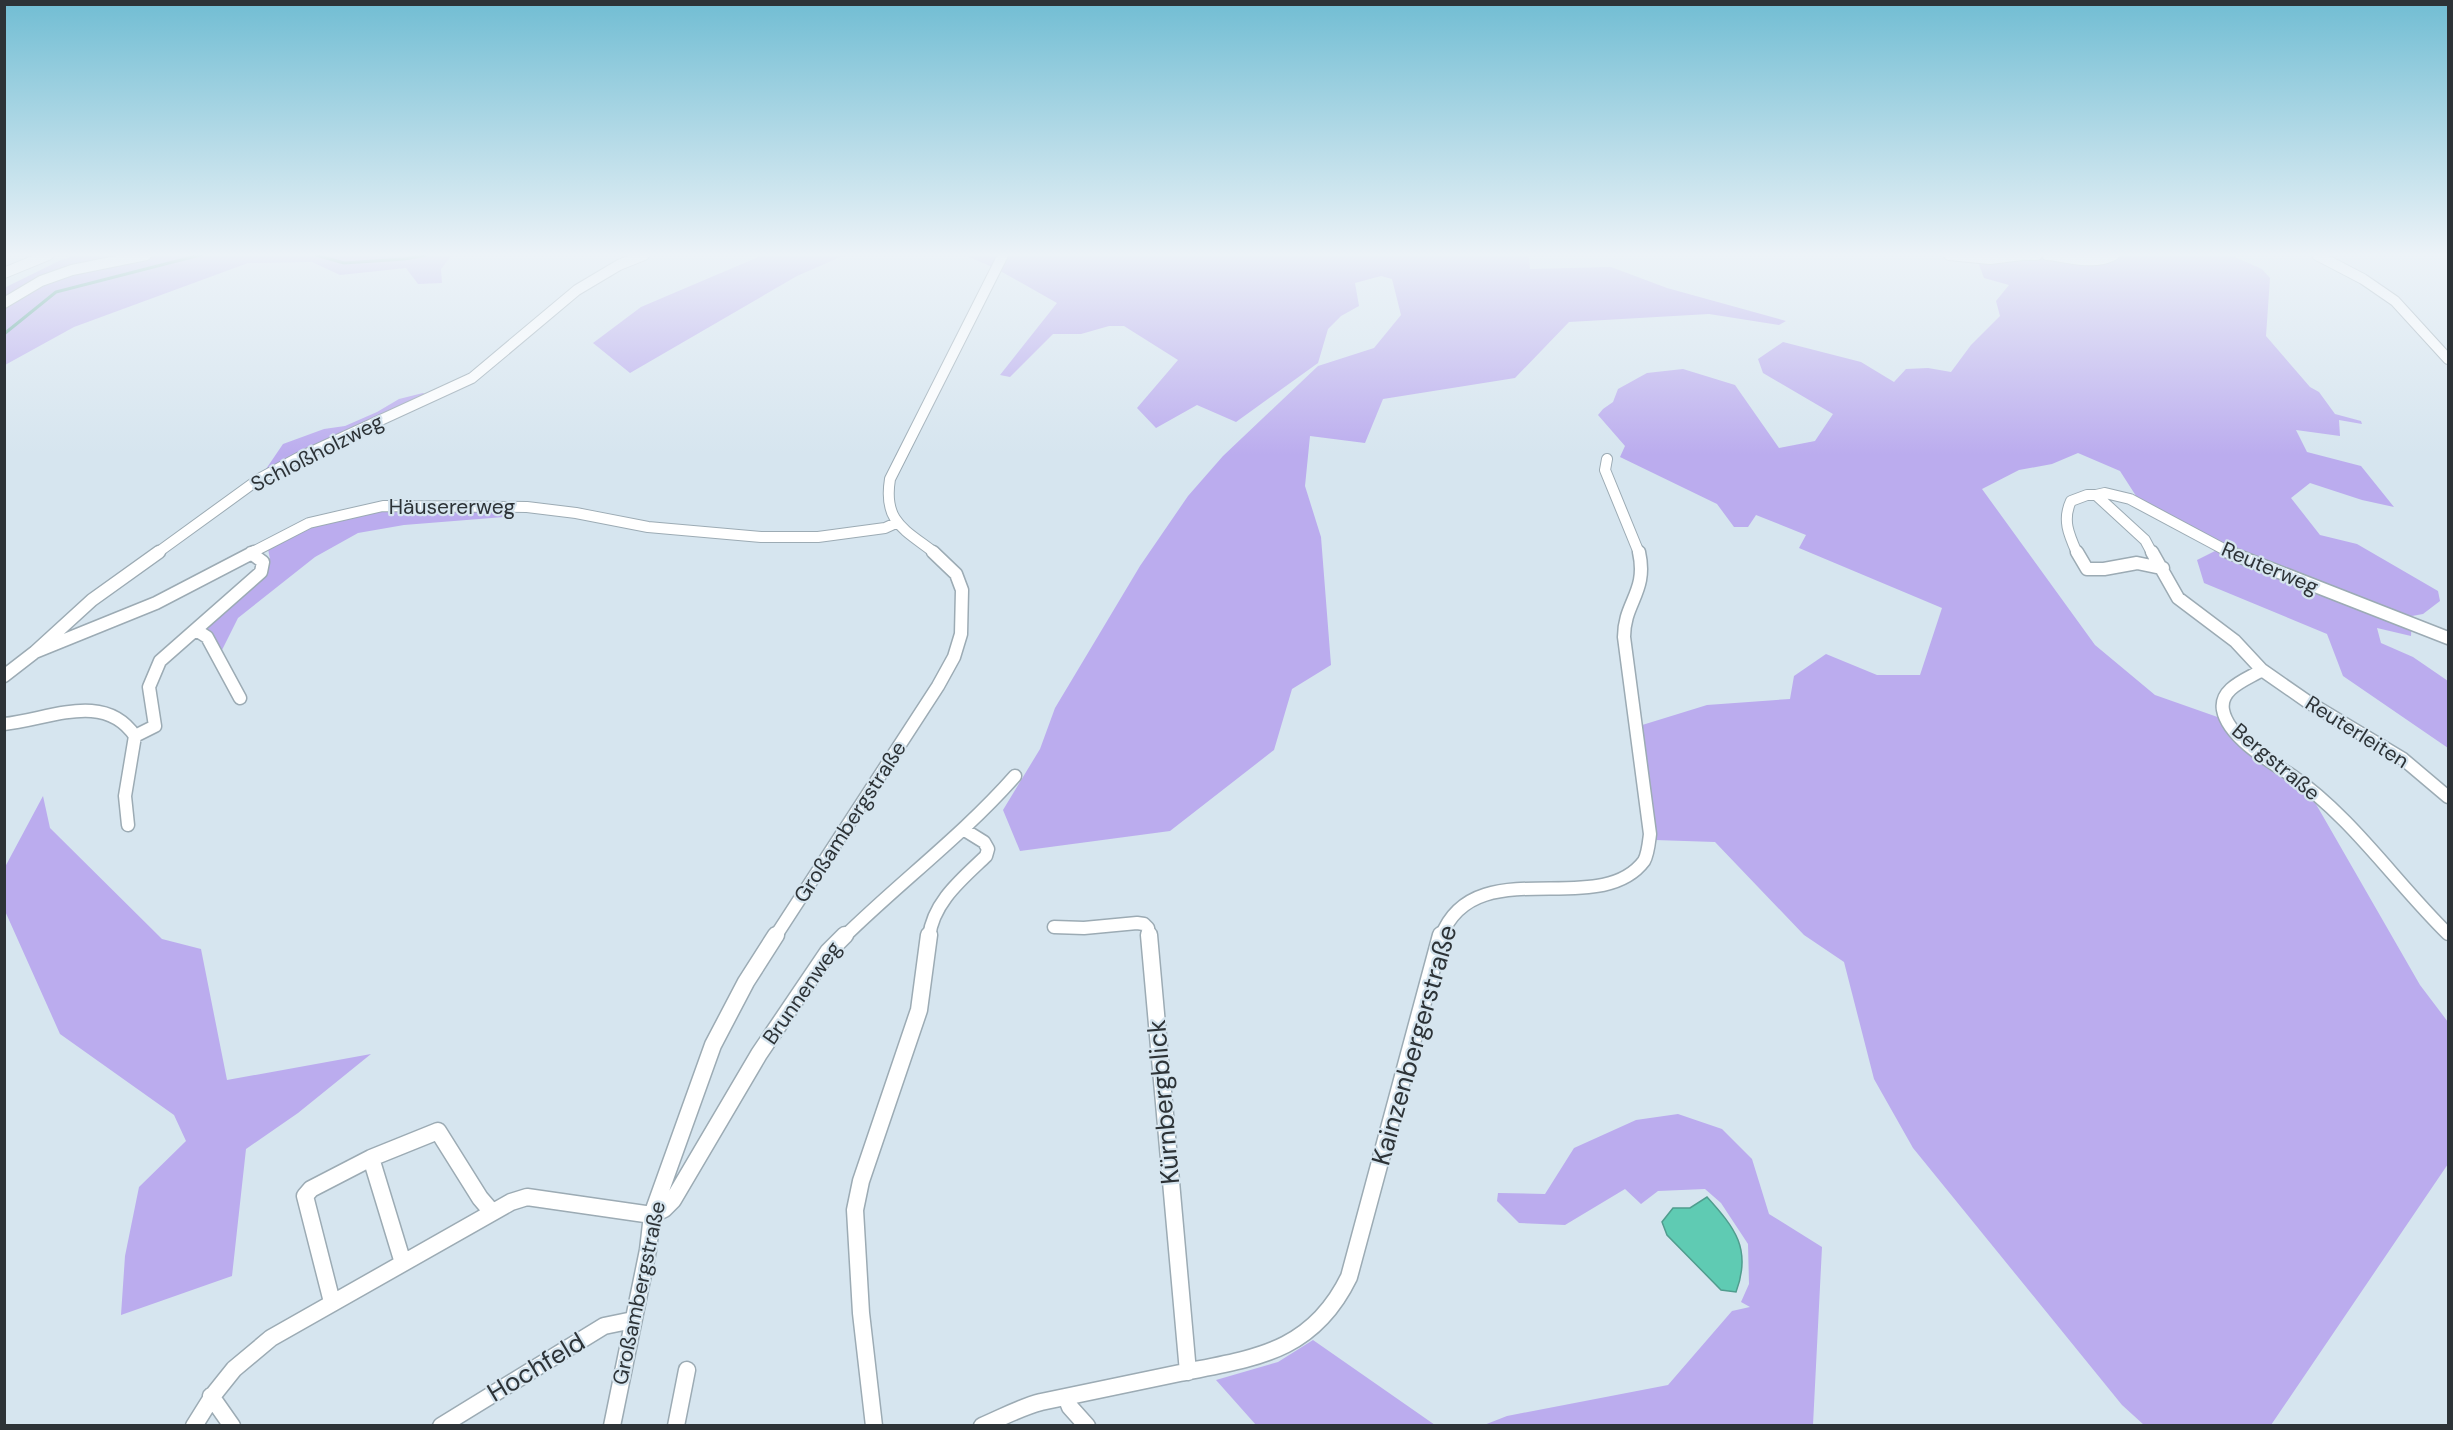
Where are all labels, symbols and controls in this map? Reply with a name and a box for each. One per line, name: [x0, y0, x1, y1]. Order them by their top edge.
street label: Schloßholzweg: [246, 407, 388, 498]
street label: Häusererweg: [389, 493, 516, 521]
street label: Reuterweg: [2217, 535, 2323, 601]
street label: Reuterleiten: [2300, 689, 2414, 775]
street label: Bergstraße: [2226, 717, 2326, 807]
street label: Großambergstraße: [787, 736, 913, 908]
street label: Kainzenbergerstraße: [1363, 921, 1465, 1169]
street label: Brunnenweg: [756, 936, 848, 1050]
street label: Kürnbergblick: [1139, 1018, 1187, 1186]
street label: Großambergstraße: [606, 1199, 672, 1387]
street label: Hochfeld: [481, 1325, 591, 1409]

